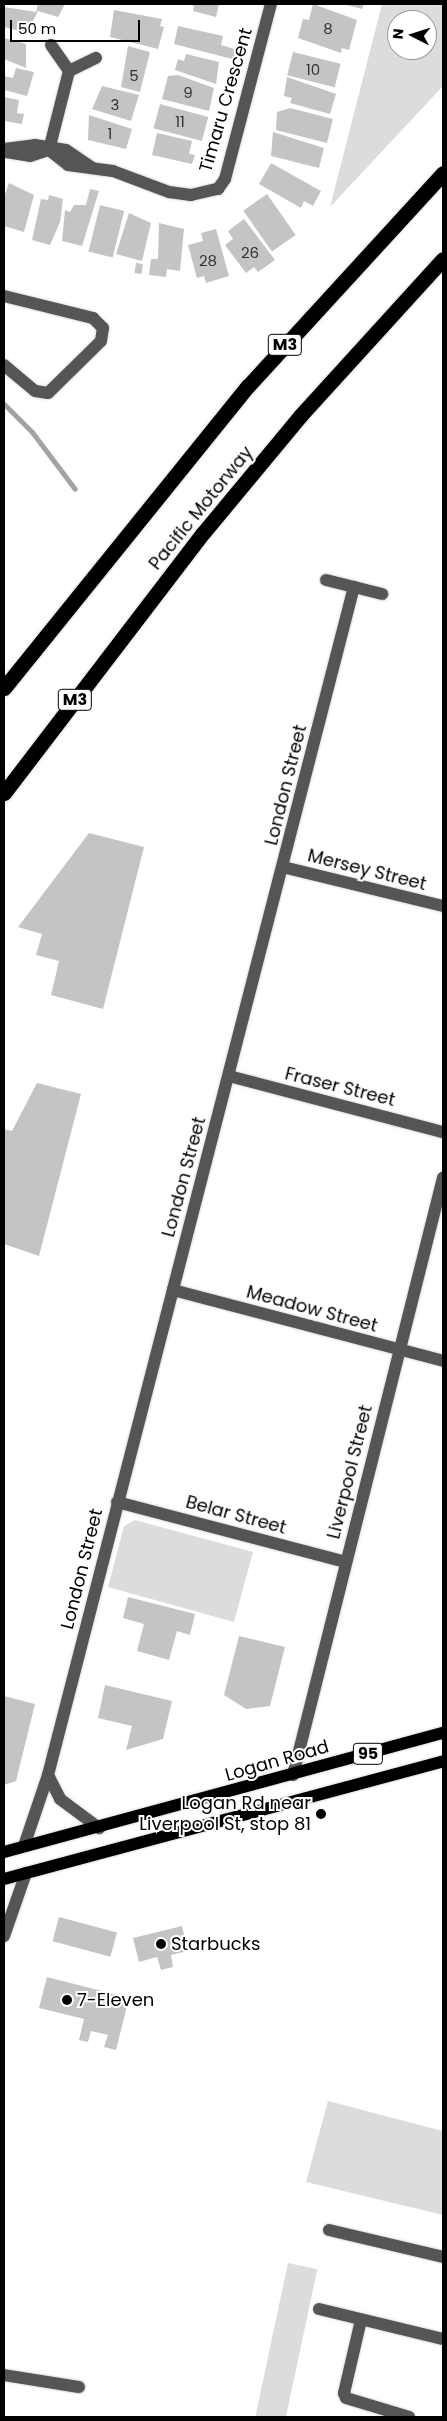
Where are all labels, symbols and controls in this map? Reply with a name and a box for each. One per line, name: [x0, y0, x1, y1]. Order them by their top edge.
scale bar: [12, 10, 142, 42]
north arrow: [387, 10, 437, 60]
text: 50 m: [18, 18, 56, 39]
house number: 8: [323, 20, 333, 38]
street label: Timaru Crescent: [195, 25, 257, 175]
text: N: [388, 28, 408, 40]
house number: 10: [306, 61, 320, 79]
house number: 5: [129, 67, 139, 85]
house number: 9: [183, 84, 193, 102]
house number: 3: [111, 96, 119, 114]
house number: 11: [175, 113, 185, 131]
house number: 1: [108, 125, 112, 143]
house number: 26: [241, 244, 259, 262]
house number: 28: [199, 252, 217, 270]
road number: M3: [268, 332, 302, 358]
street label: Pacific Motorway: [144, 442, 258, 574]
road number: M3: [58, 686, 92, 714]
street label: London Street: [261, 722, 311, 848]
street label: Mersey Street: [305, 845, 429, 895]
street label: Fraser Street: [283, 1063, 397, 1111]
street label: London Street: [158, 1115, 210, 1239]
street label: Meadow Street: [244, 1281, 380, 1337]
street label: Liverpool Street: [323, 1403, 377, 1541]
street label: Belar Street: [183, 1491, 289, 1539]
street label: London Street: [57, 1506, 107, 1632]
street label: Logan Road: [223, 1736, 331, 1786]
road number: 95: [352, 1740, 384, 1768]
place label: Logan Rd near Liverpool St, stop 81: [139, 1793, 311, 1836]
marker: Logan Rd near Liverpool St, stop 81: [315, 1808, 327, 1820]
place label: Starbucks: [171, 1933, 260, 1955]
marker: Starbucks: [155, 1938, 167, 1950]
place label: 7-Eleven: [77, 1989, 154, 2011]
marker: 7-Eleven: [61, 1994, 73, 2006]

